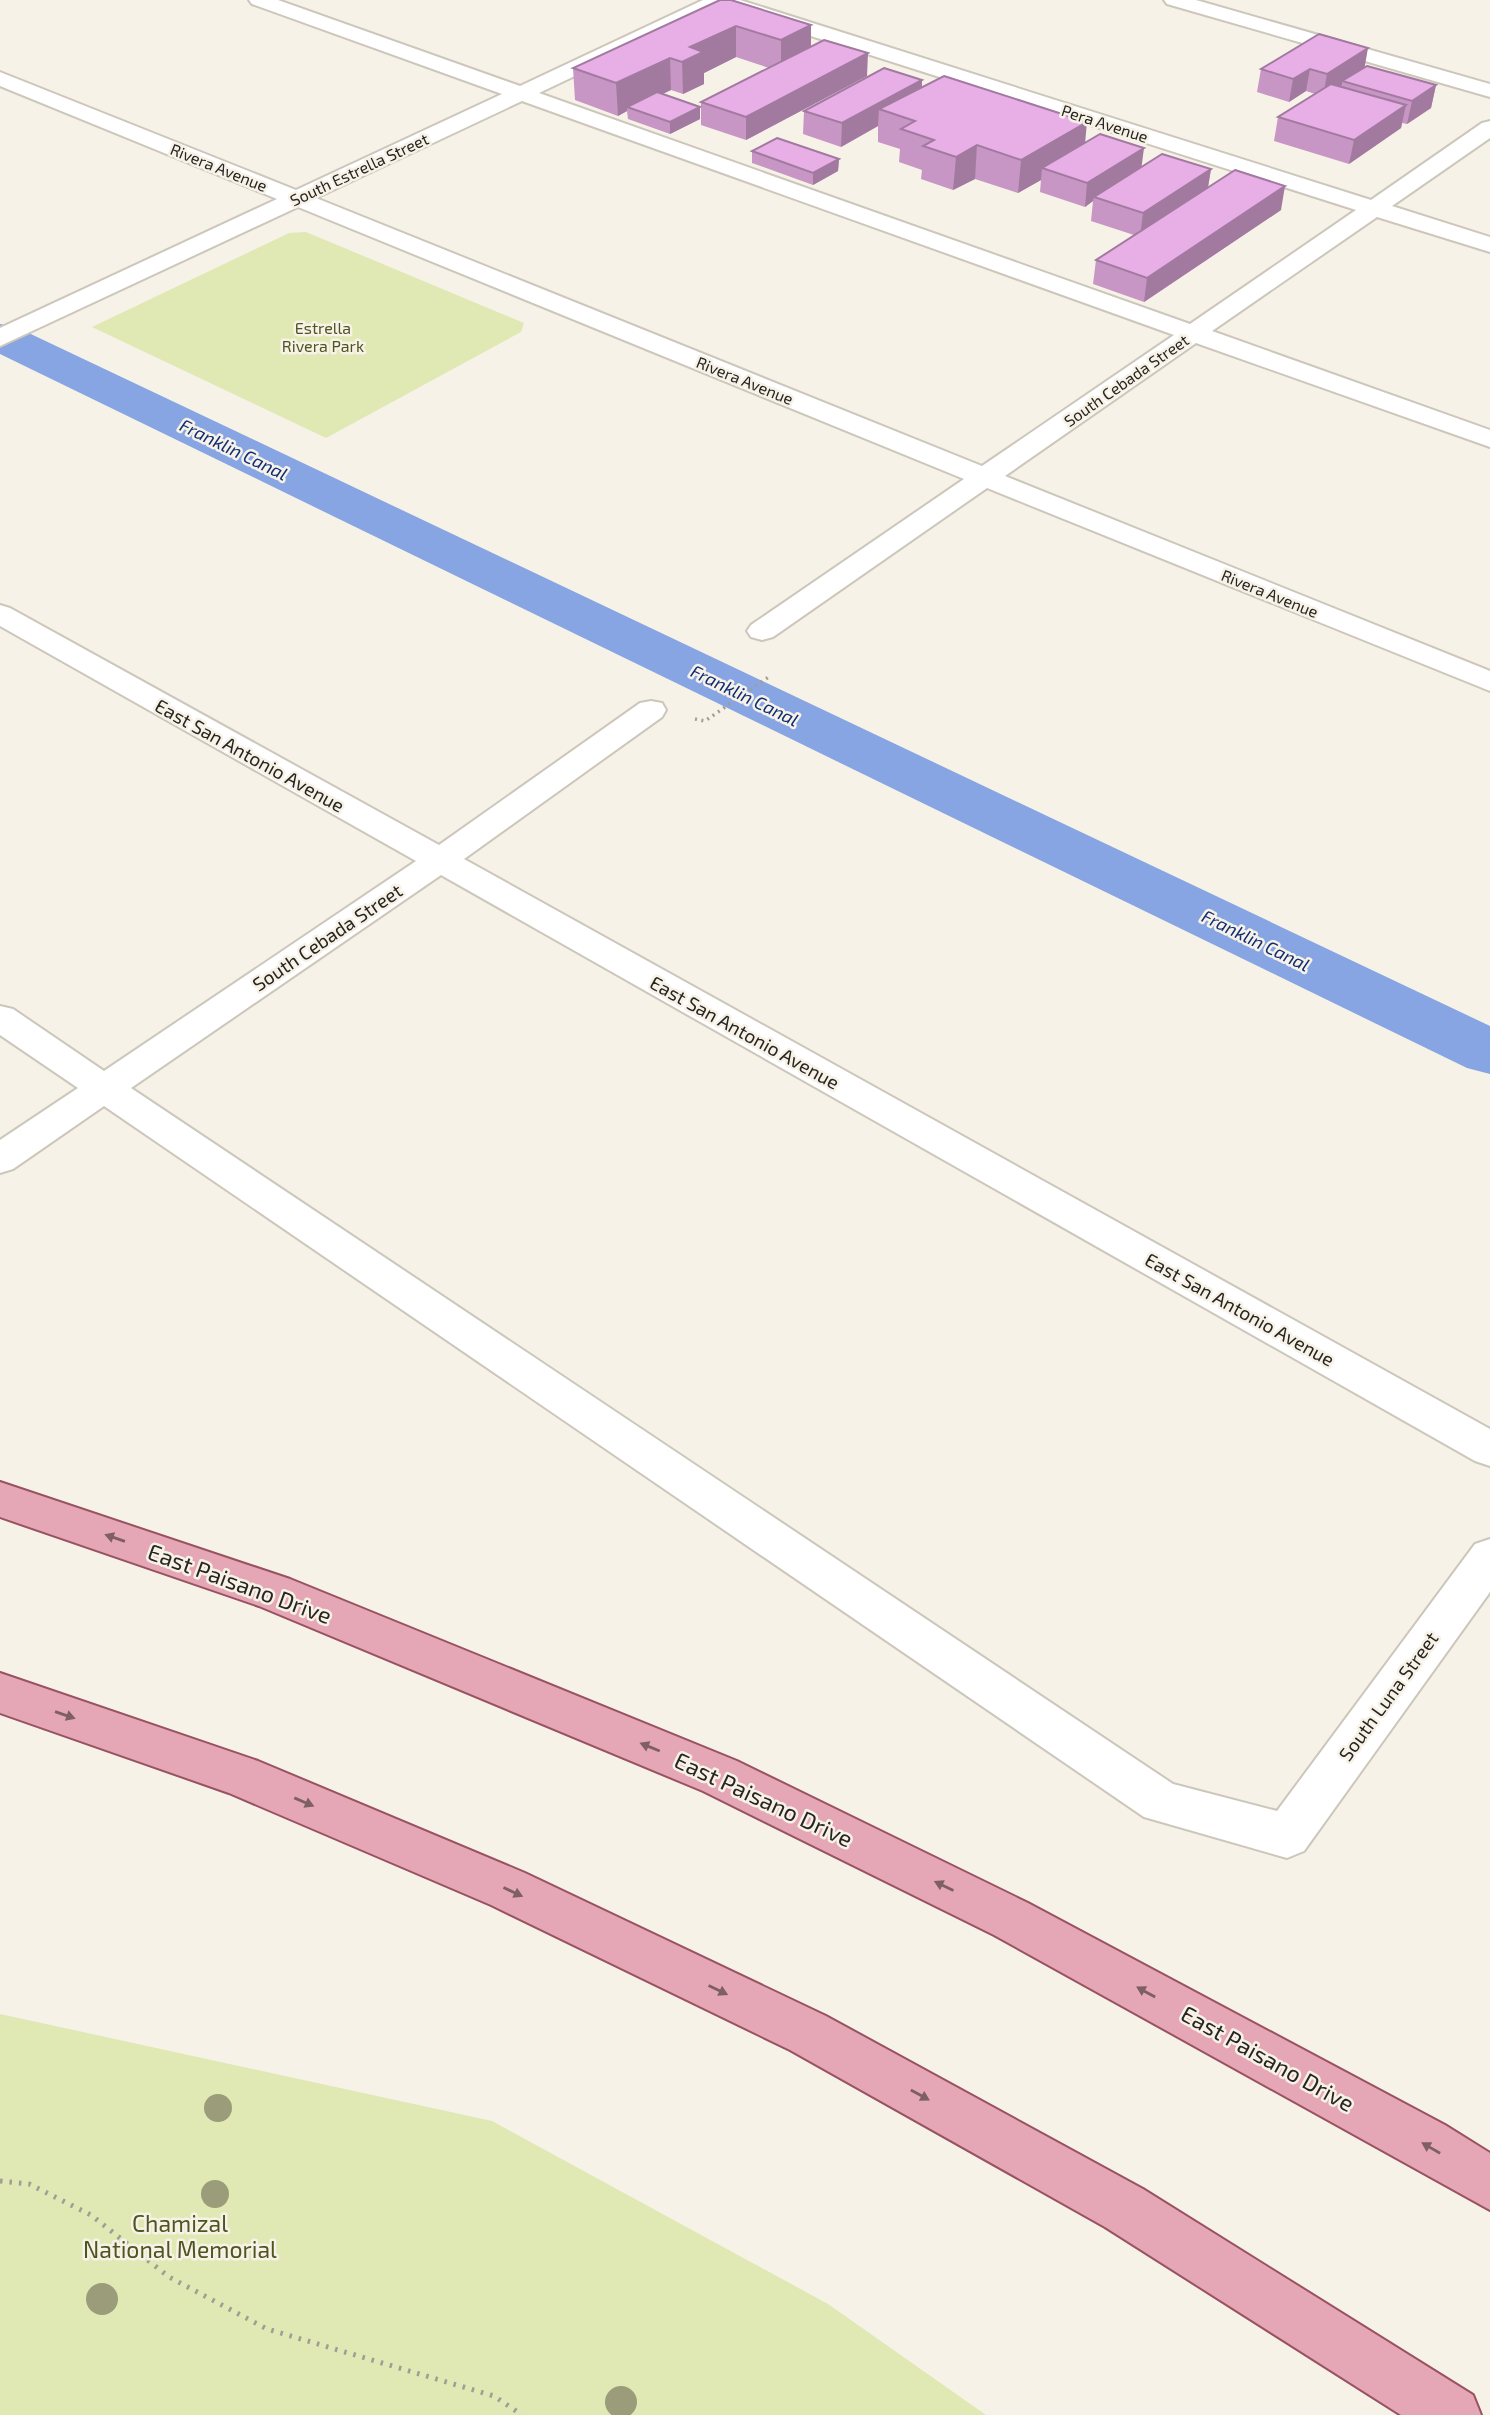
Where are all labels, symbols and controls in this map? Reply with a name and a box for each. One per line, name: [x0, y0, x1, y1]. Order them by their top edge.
street label: Pera Avenue: [1059, 100, 1151, 146]
street label: South Estrella Street: [287, 129, 431, 209]
street label: Rivera Avenue: [168, 139, 270, 195]
park label: Estrella Rivera Park: [282, 318, 364, 355]
street label: South Cebada Street: [1060, 330, 1192, 430]
street label: Rivera Avenue: [694, 352, 796, 408]
water label: Franklin Canal: [177, 413, 291, 485]
street label: Rivera Avenue: [1219, 565, 1321, 621]
water label: Franklin Canal: [688, 659, 802, 731]
street label: East San Antonio Avenue: [151, 693, 349, 817]
street label: South Cebada Street: [248, 878, 406, 996]
water label: Franklin Canal: [1199, 904, 1313, 976]
street label: East San Antonio Avenue: [646, 970, 844, 1094]
street label: East San Antonio Avenue: [1141, 1247, 1339, 1371]
one-way arrow: [105, 1532, 126, 1543]
street label: East Paisano Drive: [144, 1537, 336, 1629]
street label: South Luna Street: [1333, 1627, 1443, 1765]
one-way arrow: [54, 1710, 75, 1721]
one-way arrow: [640, 1741, 661, 1752]
street label: East Paisano Drive: [670, 1745, 858, 1853]
one-way arrow: [294, 1797, 315, 1808]
one-way arrow: [934, 1880, 954, 1892]
one-way arrow: [503, 1886, 523, 1898]
one-way arrow: [708, 1985, 728, 1996]
one-way arrow: [1136, 1986, 1155, 1998]
street label: East Paisano Drive: [1177, 1999, 1359, 2117]
one-way arrow: [910, 2089, 930, 2101]
one-way arrow: [1422, 2142, 1441, 2154]
park label: Chamizal National Memorial: [83, 2209, 277, 2263]

